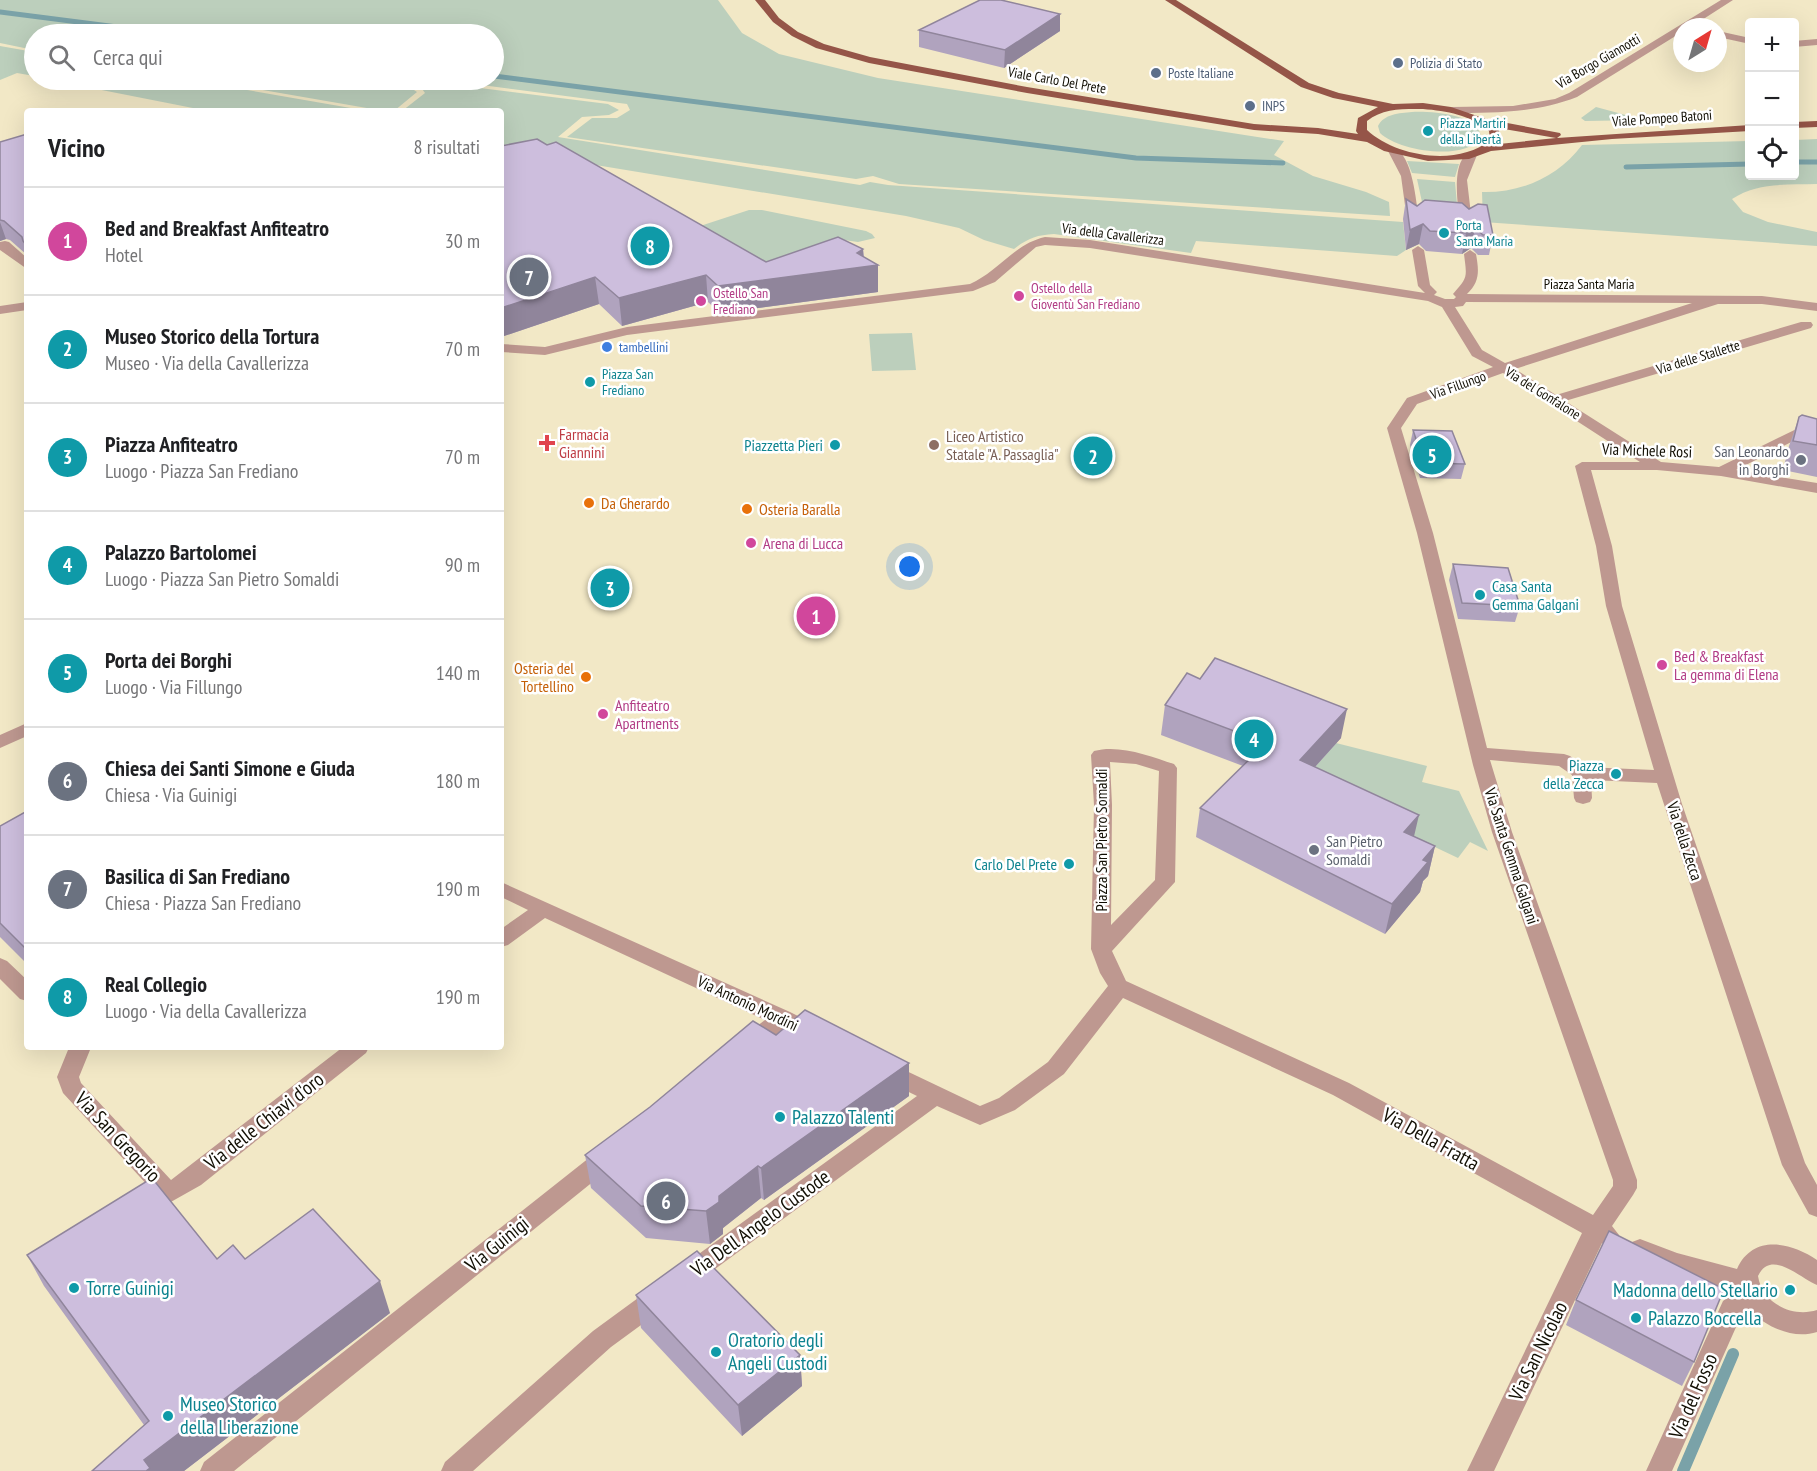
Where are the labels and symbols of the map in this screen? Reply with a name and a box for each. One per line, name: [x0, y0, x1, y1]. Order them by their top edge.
north arrow: [1673, 18, 1727, 72]
street label: Via Borgo Giannotti: [1552, 30, 1643, 93]
place label: Polizia di Stato: [1410, 54, 1482, 72]
marker: Polizia di Stato: [1391, 56, 1405, 70]
street label: Viale Carlo Del Prete: [1005, 62, 1108, 98]
place label: Poste Italiane: [1168, 64, 1234, 82]
marker: Poste Italiane: [1149, 66, 1163, 80]
place label: INPS: [1262, 97, 1285, 115]
marker: INPS: [1243, 99, 1257, 113]
street label: Viale Pompeo Batoni: [1610, 106, 1713, 131]
place label: Piazza Martiri della Libertà: [1440, 114, 1506, 148]
marker: Piazza Martiri della Libertà: [1421, 124, 1435, 138]
place label: Porta Santa Maria: [1456, 216, 1513, 250]
street label: Via della Cavallerizza: [1060, 219, 1165, 249]
pin: 8: [630, 224, 670, 268]
marker: Porta Santa Maria: [1437, 226, 1451, 240]
pin: 7: [510, 254, 548, 300]
street label: Piazza Santa Maria: [1544, 275, 1634, 293]
place label: Ostello della Gioventù San Frediano: [1031, 279, 1140, 313]
place label: Ostello San Frediano: [713, 284, 768, 318]
marker: Ostello della Gioventù San Frediano: [1012, 289, 1026, 303]
marker: Ostello San Frediano: [694, 294, 708, 308]
street label: Via delle Stallette: [1653, 336, 1742, 379]
place label: tambellini: [619, 338, 668, 356]
marker: tambellini: [600, 340, 614, 354]
street label: Via del Gonfalone: [1501, 362, 1584, 423]
place label: Piazza San Frediano: [602, 365, 653, 399]
street label: Via Fillungo: [1427, 367, 1488, 404]
marker: Piazza San Frediano: [583, 375, 597, 389]
place label: Farmacia Giannini: [559, 424, 609, 462]
place label: Liceo Artistico Statale "A. Passaglia": [946, 426, 1059, 464]
pin: 5: [1412, 432, 1452, 478]
pin: 2: [1074, 434, 1112, 478]
place label: Piazzetta Pieri: [744, 435, 823, 455]
marker: Farmacia Giannini: [540, 436, 554, 450]
marker: Piazzetta Pieri: [828, 438, 842, 452]
marker: Liceo Artistico Statale "A. Passaglia": [927, 438, 941, 452]
street label: Via Michele Rosi: [1601, 438, 1692, 462]
place label: San Leonardo in Borghi: [1714, 441, 1789, 479]
marker: San Leonardo in Borghi: [1794, 453, 1808, 467]
place label: Da Gherardo: [601, 493, 670, 513]
marker: Da Gherardo: [582, 496, 596, 510]
place label: Osteria Baralla: [759, 499, 840, 519]
marker: Osteria Baralla: [740, 502, 754, 516]
place label: Arena di Lucca: [763, 533, 843, 553]
marker: Arena di Lucca: [744, 536, 758, 550]
your location: [895, 552, 924, 581]
pin: 3: [590, 566, 630, 610]
place label: Casa Santa Gemma Galgani: [1492, 576, 1579, 614]
marker: Casa Santa Gemma Galgani: [1473, 588, 1487, 602]
pin: 1: [796, 594, 836, 638]
place label: Bed & Breakfast La gemma di Elena: [1674, 646, 1779, 684]
place label: Osteria del Tortellino: [514, 658, 574, 696]
marker: Bed & Breakfast La gemma di Elena: [1655, 658, 1669, 672]
marker: Osteria del Tortellino: [579, 670, 593, 684]
place label: Anfiteatro Apartments: [615, 695, 679, 733]
marker: Anfiteatro Apartments: [596, 707, 610, 721]
pin: 4: [1234, 716, 1274, 762]
place label: Piazza della Zecca: [1543, 755, 1604, 793]
marker: Piazza della Zecca: [1609, 767, 1623, 781]
street label: Piazza San Pietro Somaldi: [1091, 768, 1111, 912]
street label: Via Santa Gemma Galgani: [1480, 784, 1543, 927]
street label: Via della Zecca: [1663, 798, 1707, 883]
place label: San Pietro Somaldi: [1326, 831, 1383, 869]
marker: San Pietro Somaldi: [1307, 843, 1321, 857]
place label: Carlo Del Prete: [974, 854, 1057, 874]
marker: Carlo Del Prete: [1062, 857, 1076, 871]
street label: Via Antonio Mordini: [693, 970, 802, 1035]
street label: Via delle Chiavi d'oro: [198, 1066, 329, 1176]
street label: Via San Gregorio: [69, 1085, 167, 1188]
street label: Via Della Fratta: [1377, 1101, 1484, 1176]
place label: Palazzo Talenti: [792, 1104, 894, 1130]
marker: Palazzo Talenti: [773, 1110, 787, 1124]
street label: Via Dell Angelo Custode: [685, 1164, 835, 1283]
pin: 6: [646, 1178, 686, 1224]
street label: Via Guinigi: [459, 1210, 534, 1278]
place label: Torre Guinigi: [86, 1275, 174, 1301]
place label: Madonna dello Stellario: [1613, 1277, 1778, 1303]
marker: Torre Guinigi: [67, 1281, 81, 1295]
marker: Madonna dello Stellario: [1783, 1283, 1797, 1297]
street label: Via San Nicolao: [1502, 1297, 1573, 1406]
place label: Palazzo Boccella: [1648, 1305, 1761, 1331]
marker: Palazzo Boccella: [1629, 1311, 1643, 1325]
place label: Oratorio degli Angeli Custodi: [728, 1327, 828, 1376]
marker: Oratorio degli Angeli Custodi: [709, 1345, 723, 1359]
street label: Via del Fosso: [1662, 1349, 1723, 1444]
place label: Museo Storico della Liberazione: [180, 1391, 299, 1440]
marker: Museo Storico della Liberazione: [161, 1409, 175, 1423]

